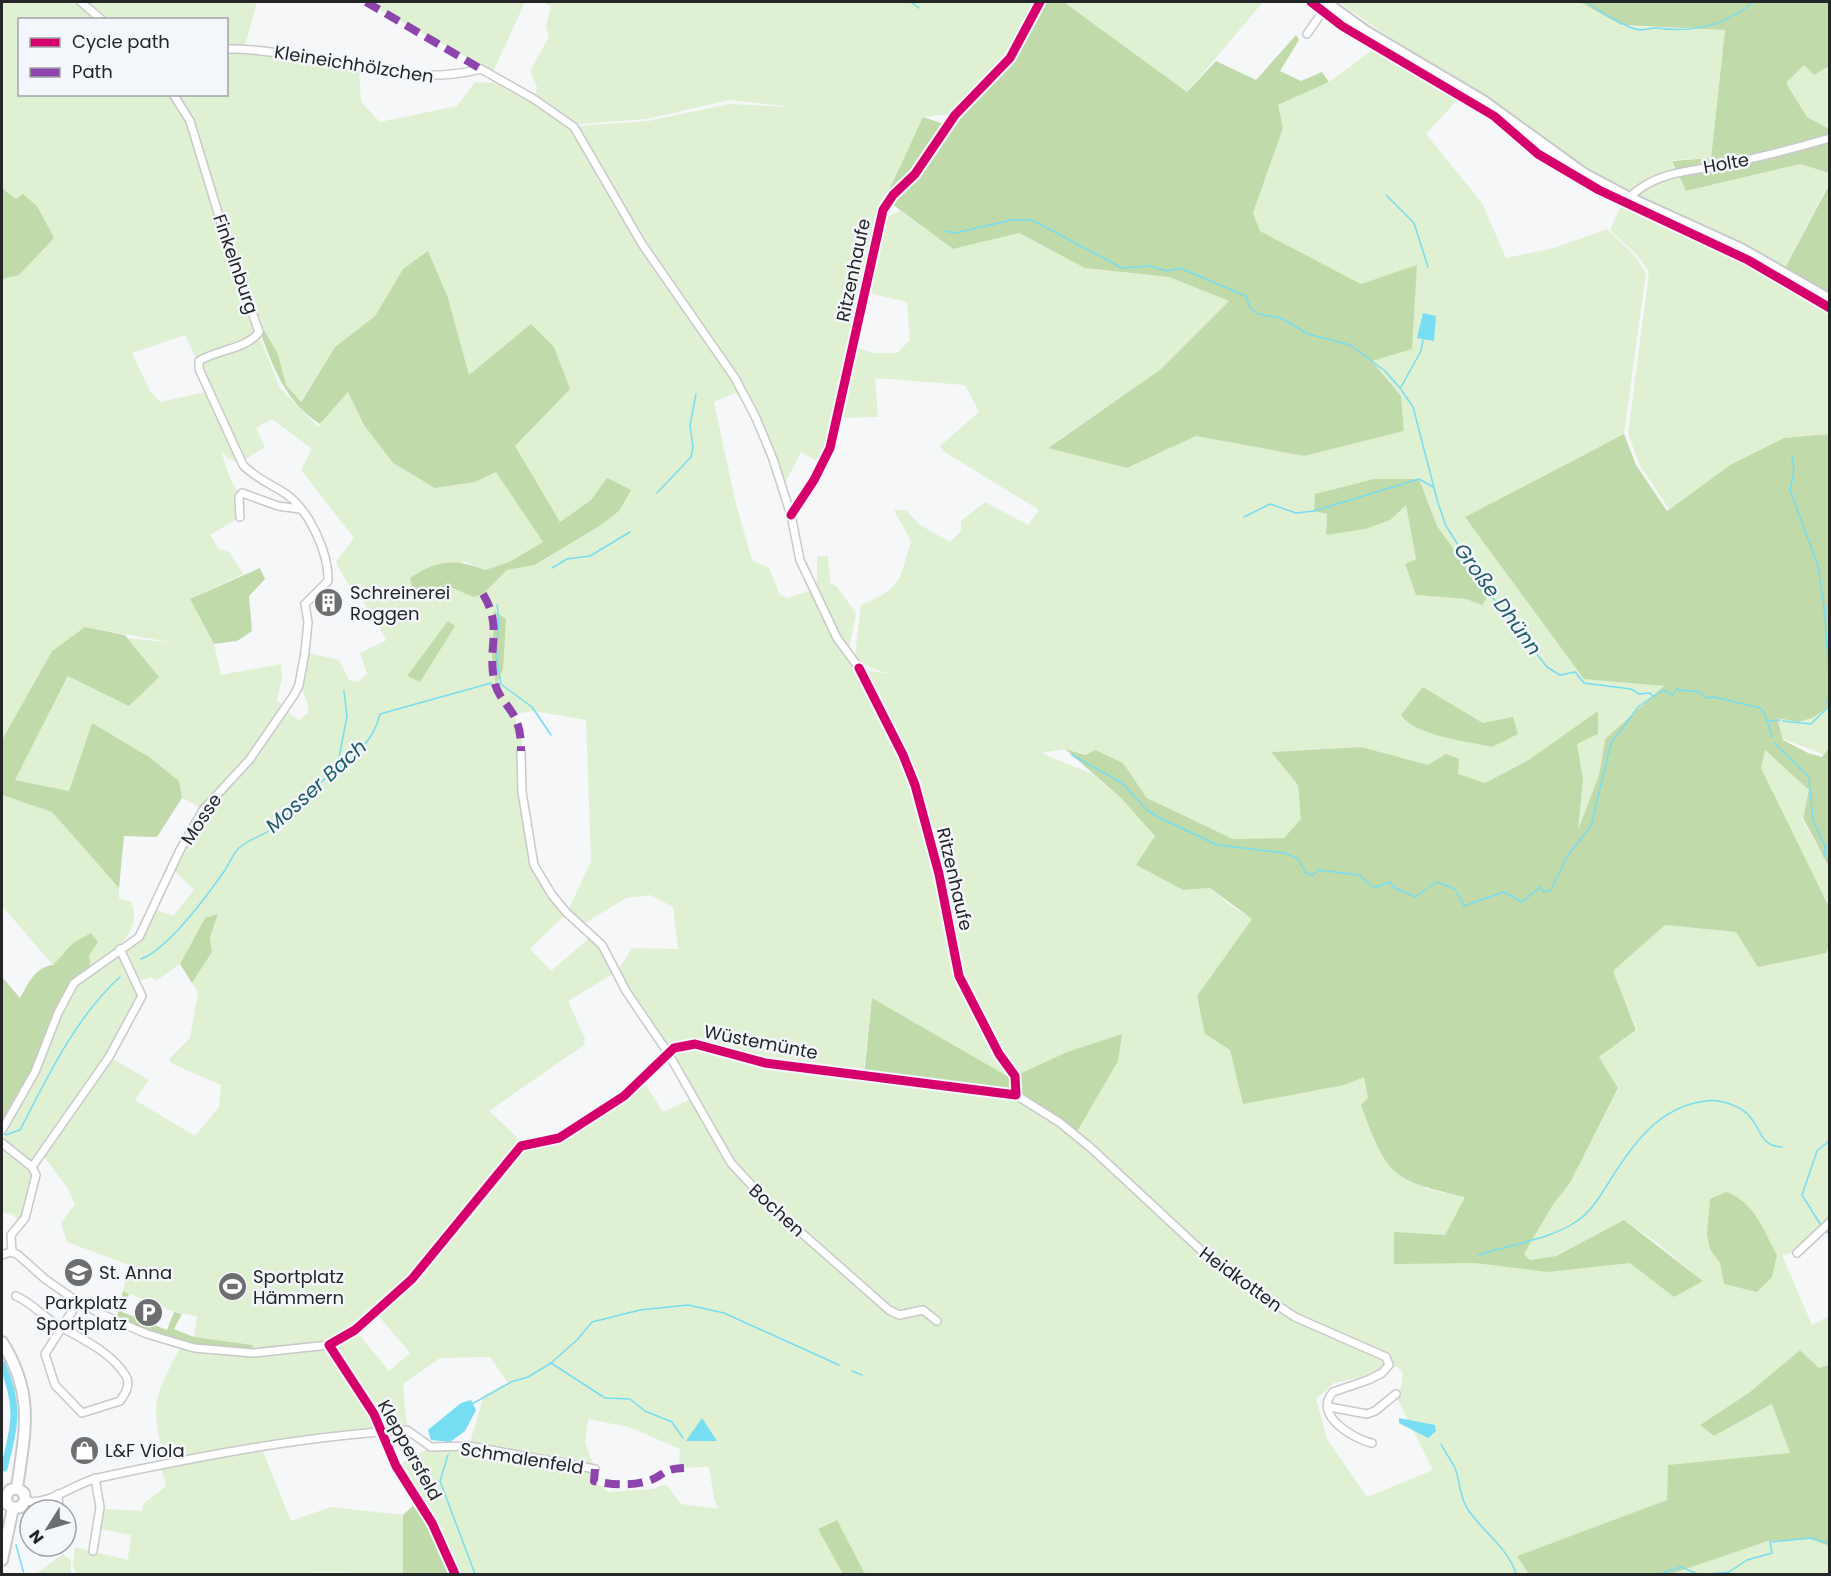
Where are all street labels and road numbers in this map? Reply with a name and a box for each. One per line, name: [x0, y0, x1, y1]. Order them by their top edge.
street label: Kleineichhölzchen: [272, 39, 436, 89]
street label: Holte: [1701, 147, 1751, 179]
street label: Finkelnburg: [207, 211, 265, 317]
street label: Ritzenhaufe: [830, 216, 876, 324]
street label: Mosse: [175, 788, 227, 850]
street label: Ritzenhaufe: [931, 825, 979, 933]
street label: Wüstemünte: [702, 1019, 820, 1065]
street label: Bochen: [744, 1178, 810, 1242]
street label: Heidkotten: [1194, 1240, 1288, 1318]
street label: Kleppersfeld: [372, 1395, 448, 1505]
street label: Schmalenfeld: [459, 1436, 585, 1480]

